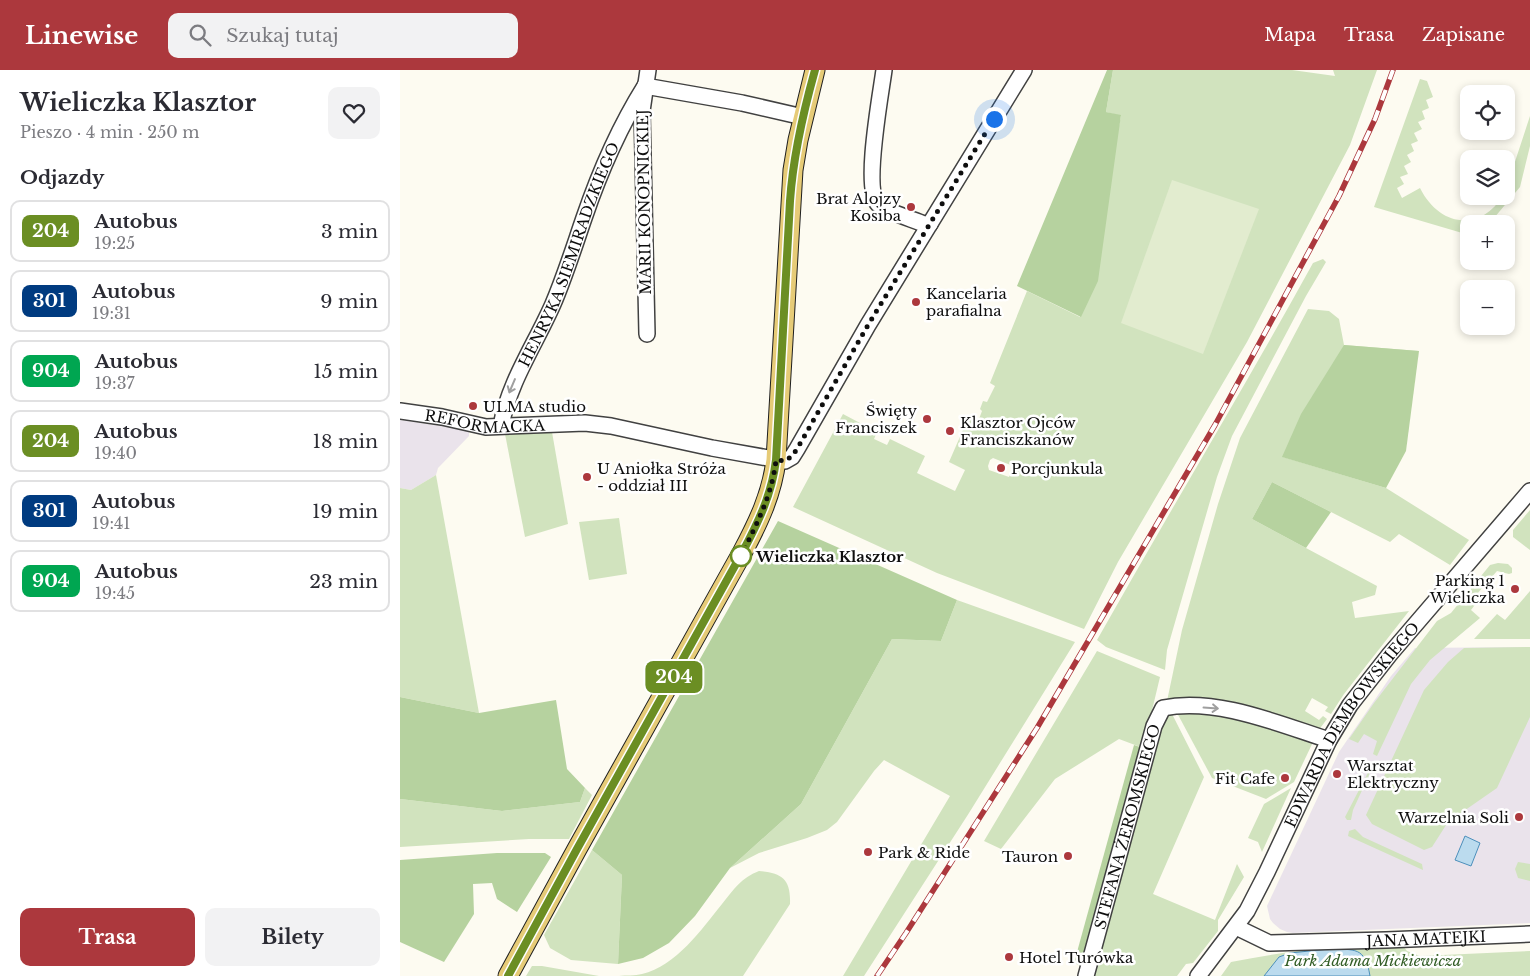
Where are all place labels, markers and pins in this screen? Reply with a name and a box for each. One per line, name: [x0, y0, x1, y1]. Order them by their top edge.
place label: Brat Alojzy Kosiba: [816, 189, 902, 225]
marker: Brat Alojzy Kosiba: [905, 201, 917, 213]
place label: Kancelaria parafialna: [926, 284, 1007, 320]
marker: Kancelaria parafialna: [910, 296, 922, 308]
place label: ULMA studio: [483, 397, 586, 416]
marker: ULMA studio: [467, 400, 479, 412]
place label: Święty Franciszek: [835, 401, 918, 437]
marker: Święty Franciszek: [921, 413, 933, 425]
place label: Klasztor Ojców Franciszkanów: [960, 413, 1076, 449]
marker: Klasztor Ojców Franciszkanów: [944, 425, 956, 437]
place label: U Aniołka Stróża - oddział III: [597, 459, 726, 495]
place label: Porcjunkula: [1011, 459, 1104, 478]
marker: Porcjunkula: [995, 462, 1007, 474]
marker: U Aniołka Stróża - oddział III: [581, 471, 593, 483]
marker: Wieliczka Klasztor: [730, 545, 752, 567]
place label: Wieliczka Klasztor: [755, 547, 904, 566]
place label: Parking 1 Wieliczka: [1429, 571, 1506, 607]
marker: Parking 1 Wieliczka: [1509, 583, 1521, 595]
place label: Warsztat Elektryczny: [1346, 756, 1439, 792]
marker: Warsztat Elektryczny: [1331, 768, 1343, 780]
place label: Fit Cafe: [1215, 769, 1275, 788]
marker: Fit Cafe: [1279, 772, 1291, 784]
place label: Warzelnia Soli: [1397, 808, 1509, 827]
marker: Warzelnia Soli: [1513, 811, 1525, 823]
place label: Park & Ride: [878, 843, 970, 862]
marker: Park & Ride: [862, 846, 874, 858]
place label: Tauron: [1002, 847, 1058, 866]
marker: Tauron: [1062, 850, 1074, 862]
place label: Hotel Turówka: [1019, 948, 1134, 967]
marker: Hotel Turówka: [1003, 951, 1015, 963]

